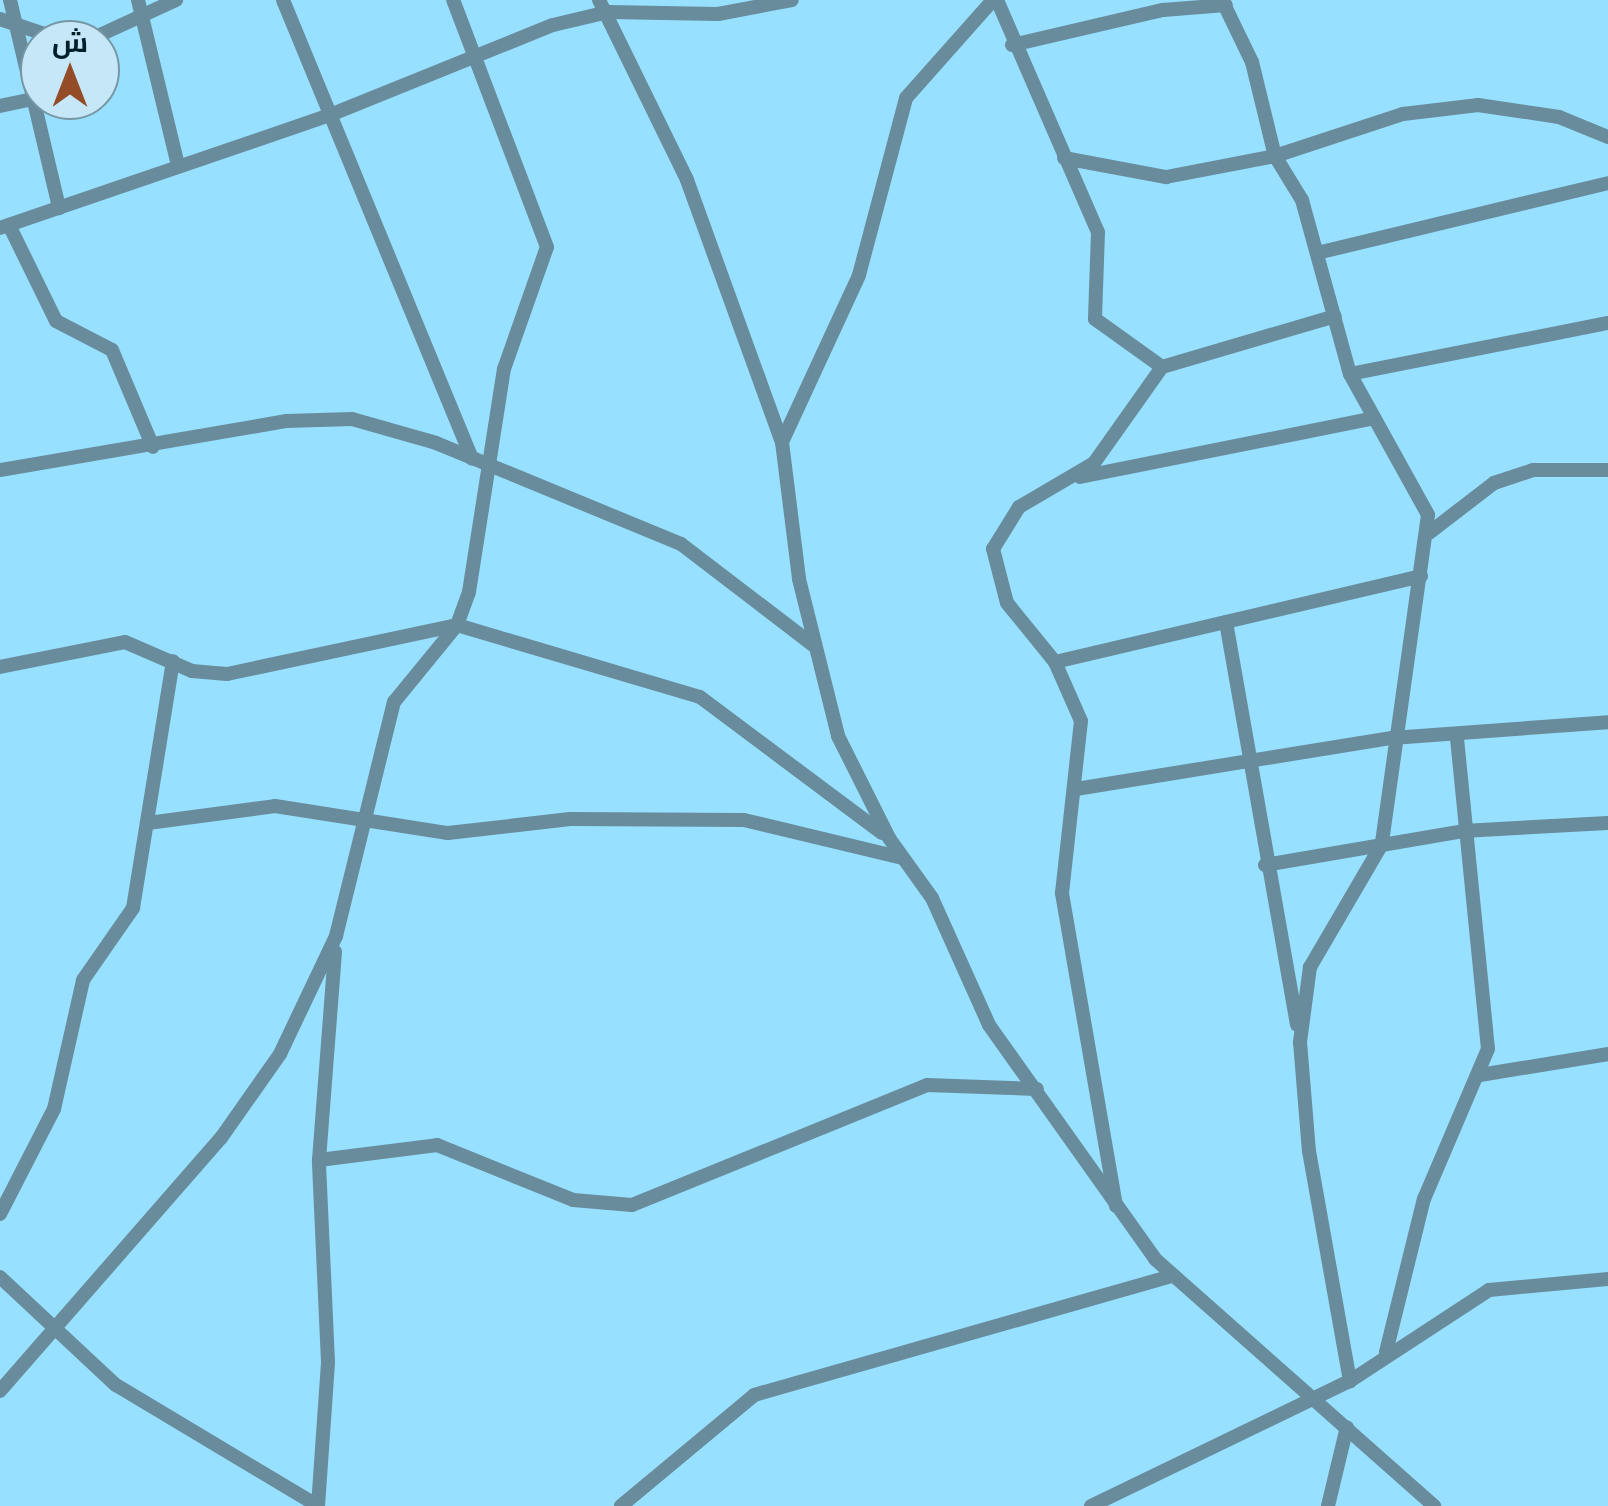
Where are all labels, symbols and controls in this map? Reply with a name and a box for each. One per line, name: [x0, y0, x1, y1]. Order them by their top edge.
north arrow: [20, 20, 120, 120]
text: ش: [52, 25, 88, 59]

